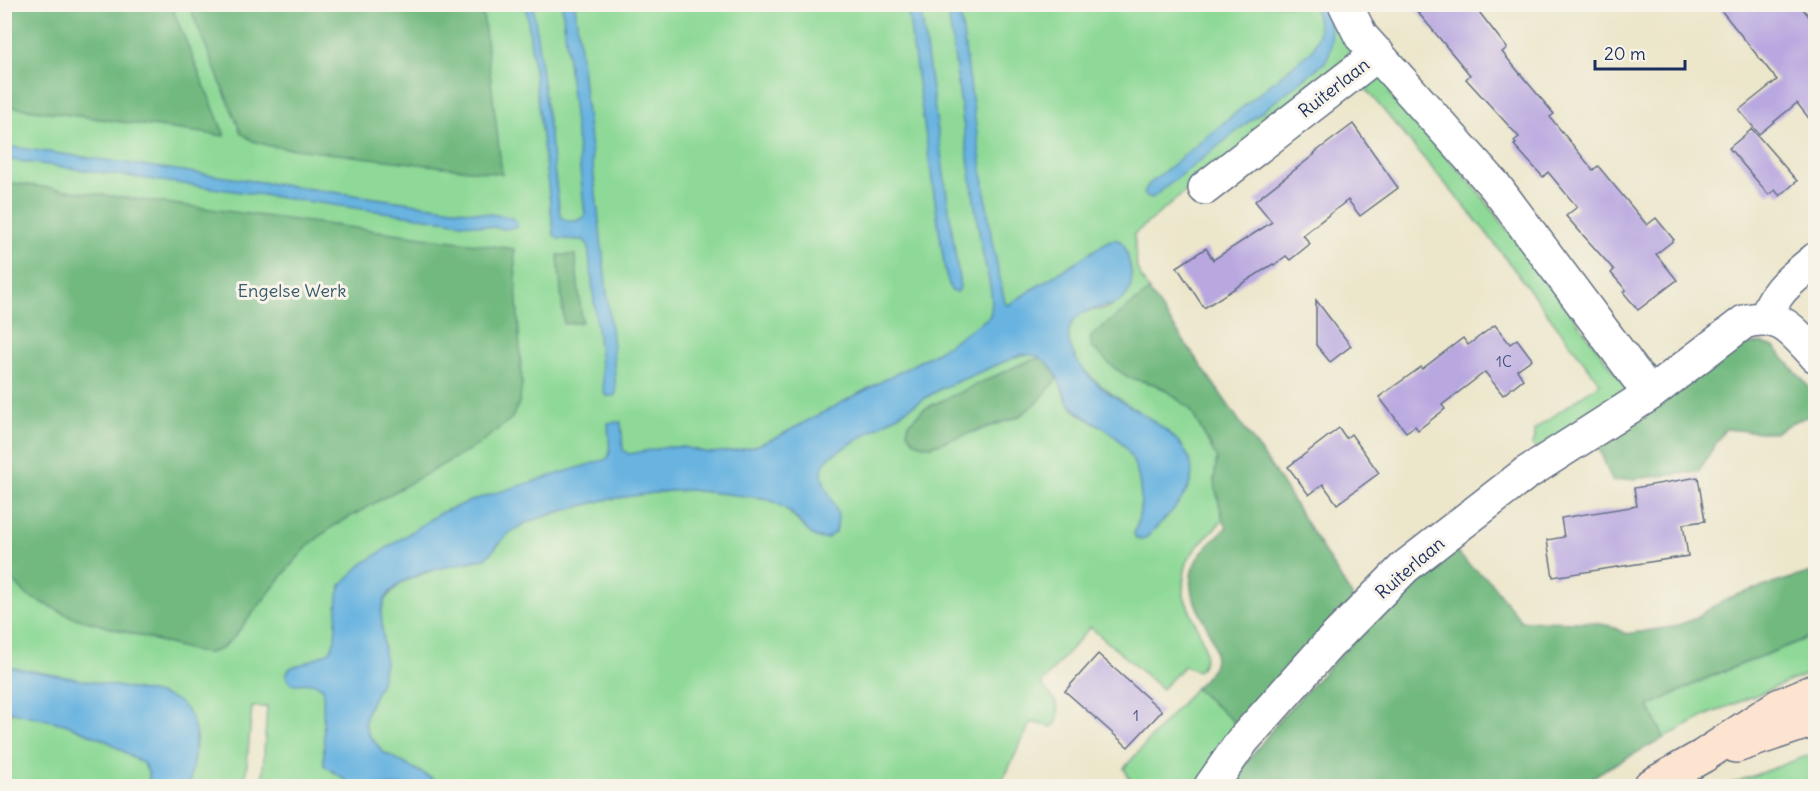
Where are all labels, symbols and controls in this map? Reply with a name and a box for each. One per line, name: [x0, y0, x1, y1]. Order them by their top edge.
scale bar: [1595, 33, 1685, 71]
text: 20 m: [1604, 42, 1646, 65]
street label: Ruiterlaan: [1294, 53, 1374, 122]
park label: Engelse Werk: [238, 279, 346, 302]
house number: 1C: [1496, 352, 1512, 371]
street label: Ruiterlaan: [1371, 531, 1449, 604]
house number: 1: [1133, 706, 1139, 725]

